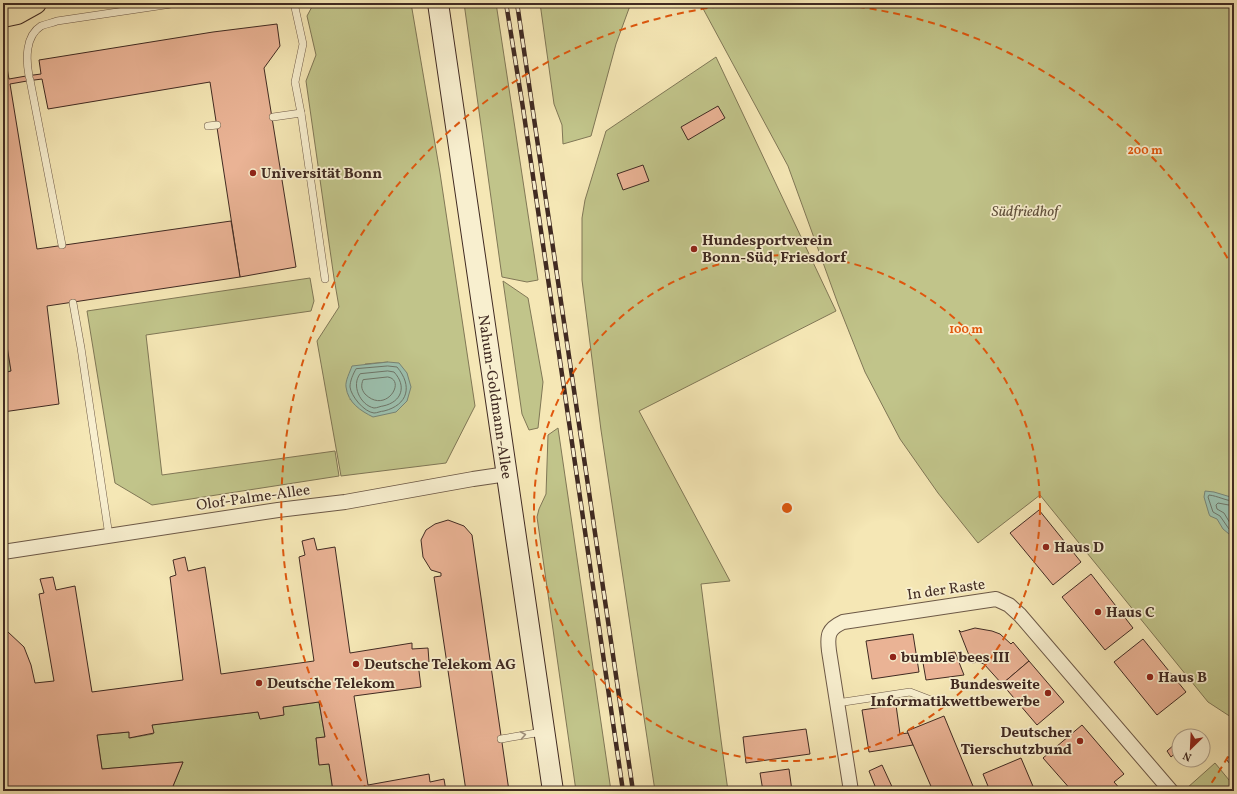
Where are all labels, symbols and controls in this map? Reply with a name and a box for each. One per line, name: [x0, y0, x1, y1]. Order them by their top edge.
text: 200 m: [1127, 143, 1163, 159]
place label: Universität Bonn: [261, 164, 382, 185]
marker: Universität Bonn: [248, 168, 258, 178]
park label: Südfriedhof: [992, 202, 1061, 223]
place label: Hundesportverein Bonn-Süd, Friesdorf: [702, 231, 847, 269]
marker: Hundesportverein Bonn-Süd, Friesdorf: [689, 244, 699, 254]
street label: Nahum-Goldmann-Allee: [472, 314, 516, 480]
text: 100 m: [949, 322, 983, 338]
street label: Olof-Palme-Allee: [195, 480, 311, 517]
centre of rings: [780, 501, 794, 515]
place label: Haus D: [1054, 538, 1104, 559]
marker: Haus D: [1041, 542, 1051, 552]
street label: In der Raste: [906, 575, 987, 606]
place label: Haus C: [1106, 603, 1155, 624]
marker: Haus C: [1093, 607, 1103, 617]
place label: bumble bees III: [901, 648, 1010, 669]
marker: bumble bees III: [888, 652, 898, 662]
place label: Deutsche Telekom AG: [364, 655, 516, 676]
marker: Deutsche Telekom AG: [351, 659, 361, 669]
place label: Haus B: [1158, 668, 1207, 689]
marker: Haus B: [1145, 672, 1155, 682]
place label: Deutsche Telekom: [267, 674, 396, 695]
place label: Bundesweite Informatikwettbewerbe: [871, 675, 1040, 713]
marker: Deutsche Telekom: [254, 678, 264, 688]
marker: Bundesweite Informatikwettbewerbe: [1043, 688, 1053, 698]
place label: Deutscher Tierschutzbund: [960, 723, 1072, 761]
north arrow: [1171, 728, 1211, 768]
one-way arrow: [520, 732, 526, 740]
marker: Deutscher Tierschutzbund: [1075, 736, 1085, 746]
text: N: [1181, 747, 1194, 764]

